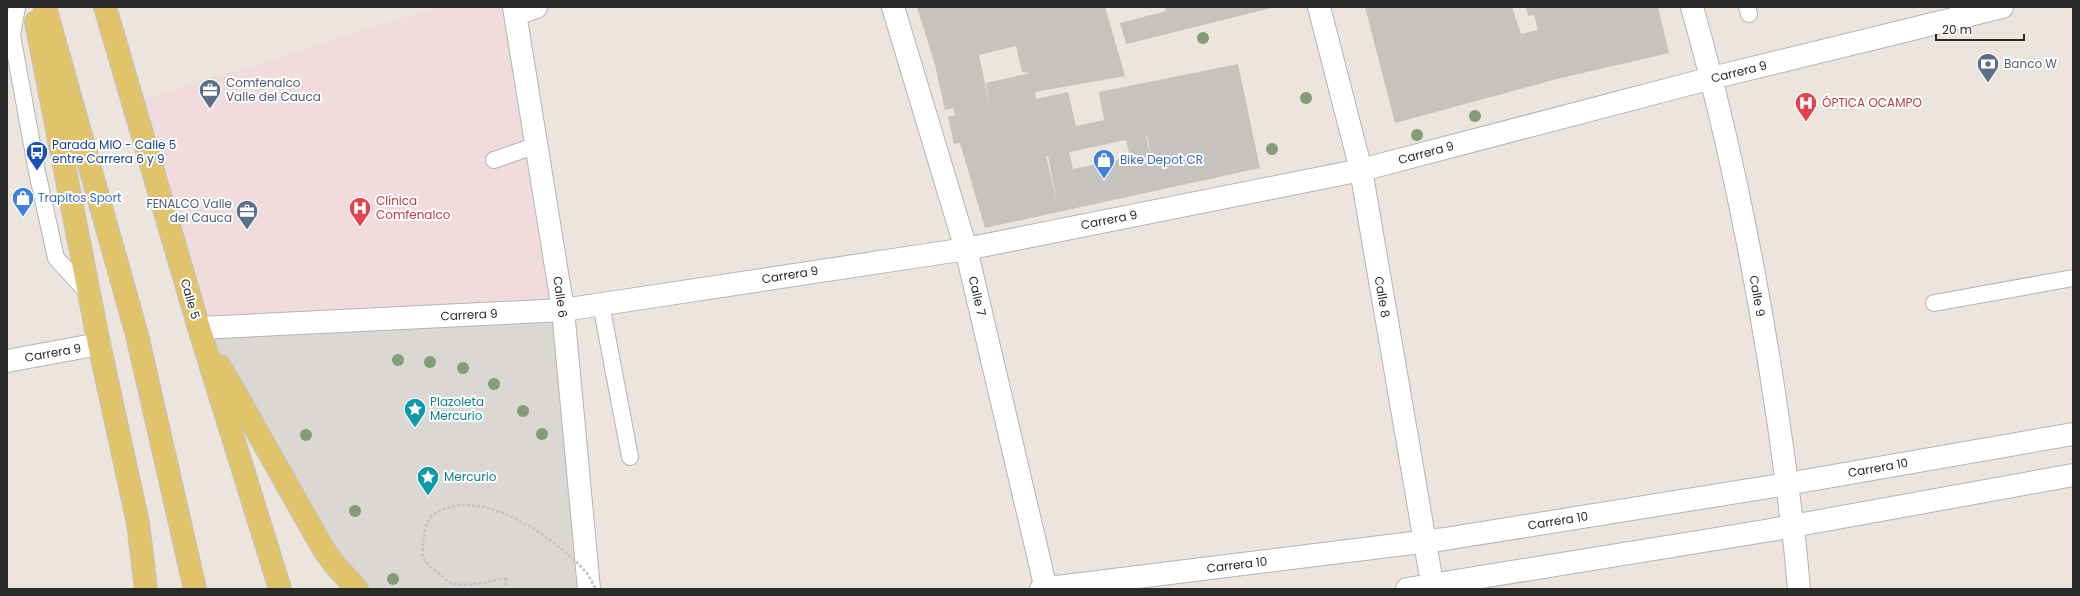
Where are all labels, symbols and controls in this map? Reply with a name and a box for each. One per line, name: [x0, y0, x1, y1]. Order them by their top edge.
scale bar: [1936, 16, 2024, 42]
text: 20 m: [1942, 21, 1972, 38]
bank icon: Banco W: [1975, 51, 2001, 84]
place label: Banco W: [2004, 55, 2057, 72]
street label: Carrera 9: [1709, 56, 1769, 87]
place label: Comfenalco Valle del Cauca: [226, 74, 321, 105]
office icon: Comfenalco Valle del Cauca: [197, 77, 223, 110]
hospital icon: ÓPTICA OCAMPO: [1793, 90, 1819, 123]
place label: ÓPTICA OCAMPO: [1822, 94, 1922, 111]
place label: Parada MIO - Calle 5 entre Carrera 6 y 9: [52, 136, 176, 167]
street label: Carrera 9: [1396, 137, 1456, 168]
bus stop icon: Parada MIO - Calle 5 entre Carrera 6 y 9: [24, 139, 50, 172]
shop icon: Bike Depot CR: [1091, 147, 1117, 180]
place label: Bike Depot CR: [1120, 151, 1203, 168]
shop icon: Trapitos Sport: [10, 185, 36, 218]
place label: Trapitos Sport: [38, 189, 121, 206]
place label: Clínica Comfenalco: [376, 192, 451, 223]
place label: FENALCO Valle del Cauca: [147, 195, 232, 226]
hospital icon: Clínica Comfenalco: [347, 195, 373, 228]
office icon: FENALCO Valle del Cauca: [234, 198, 260, 231]
street label: Carrera 9: [1079, 206, 1139, 233]
street label: Carrera 9: [760, 262, 819, 287]
street label: Calle 7: [965, 274, 990, 318]
street label: Calle 9: [1746, 274, 1769, 318]
street label: Calle 6: [549, 275, 572, 319]
street label: Calle 8: [1371, 275, 1394, 319]
street label: Calle 5: [177, 277, 204, 321]
street label: Carrera 9: [440, 305, 498, 324]
street label: Carrera 9: [23, 339, 83, 366]
place label: Plazoleta Mercurio: [430, 393, 484, 424]
place icon: Plazoleta Mercurio: [402, 396, 428, 429]
street label: Carrera 10: [1846, 454, 1909, 481]
place icon: Mercurio: [415, 464, 441, 497]
place label: Mercurio: [444, 468, 497, 485]
street label: Carrera 10: [1526, 507, 1589, 534]
street label: Carrera 10: [1206, 552, 1268, 577]

